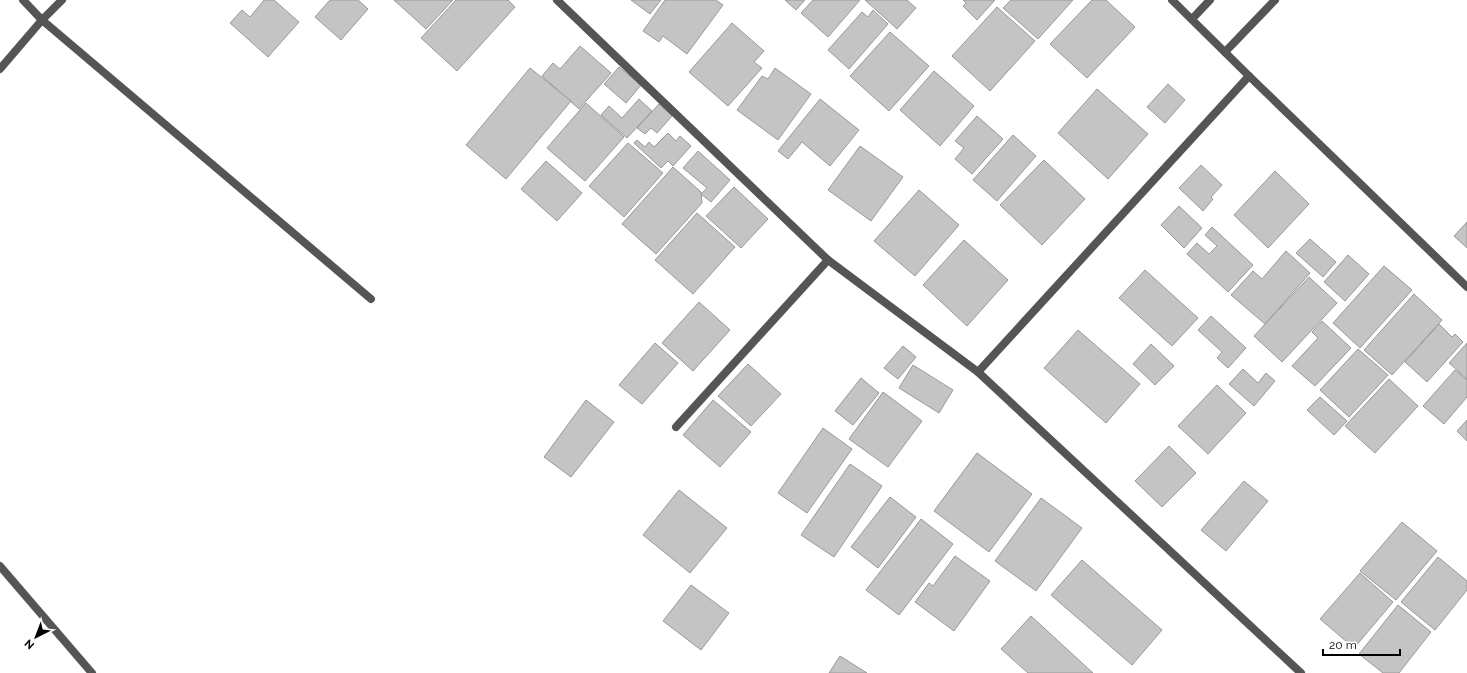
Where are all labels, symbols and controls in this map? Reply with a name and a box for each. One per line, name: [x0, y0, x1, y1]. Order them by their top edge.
north arrow: [16, 617, 56, 657]
scale bar: [1323, 631, 1400, 657]
text: N: [22, 636, 37, 652]
text: 20 m: [1329, 638, 1357, 652]

